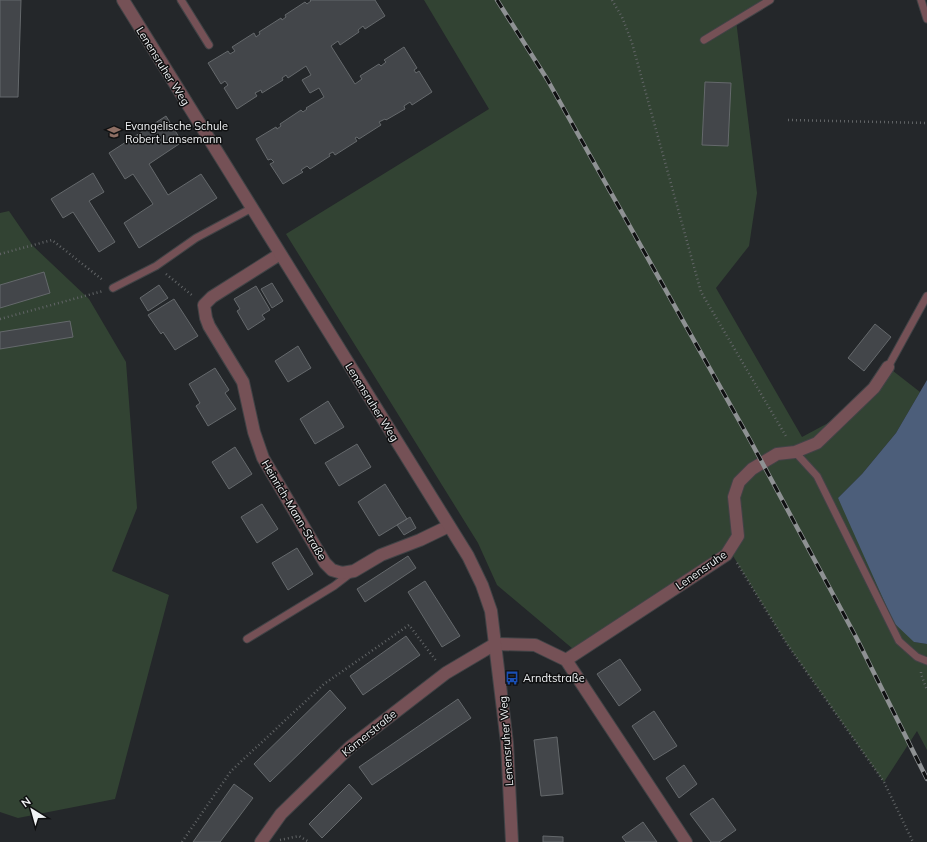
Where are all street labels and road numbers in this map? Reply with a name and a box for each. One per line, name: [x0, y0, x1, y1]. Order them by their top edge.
street label: Lenensruher Weg: [133, 24, 193, 108]
street label: Lenensruher Weg: [342, 360, 402, 444]
street label: Heinrich-Mann-Straße: [259, 457, 329, 563]
street label: Lenensruhe: [673, 547, 729, 593]
street label: Lenensruher Weg: [496, 696, 516, 786]
street label: Körnerstraße: [339, 707, 399, 759]

